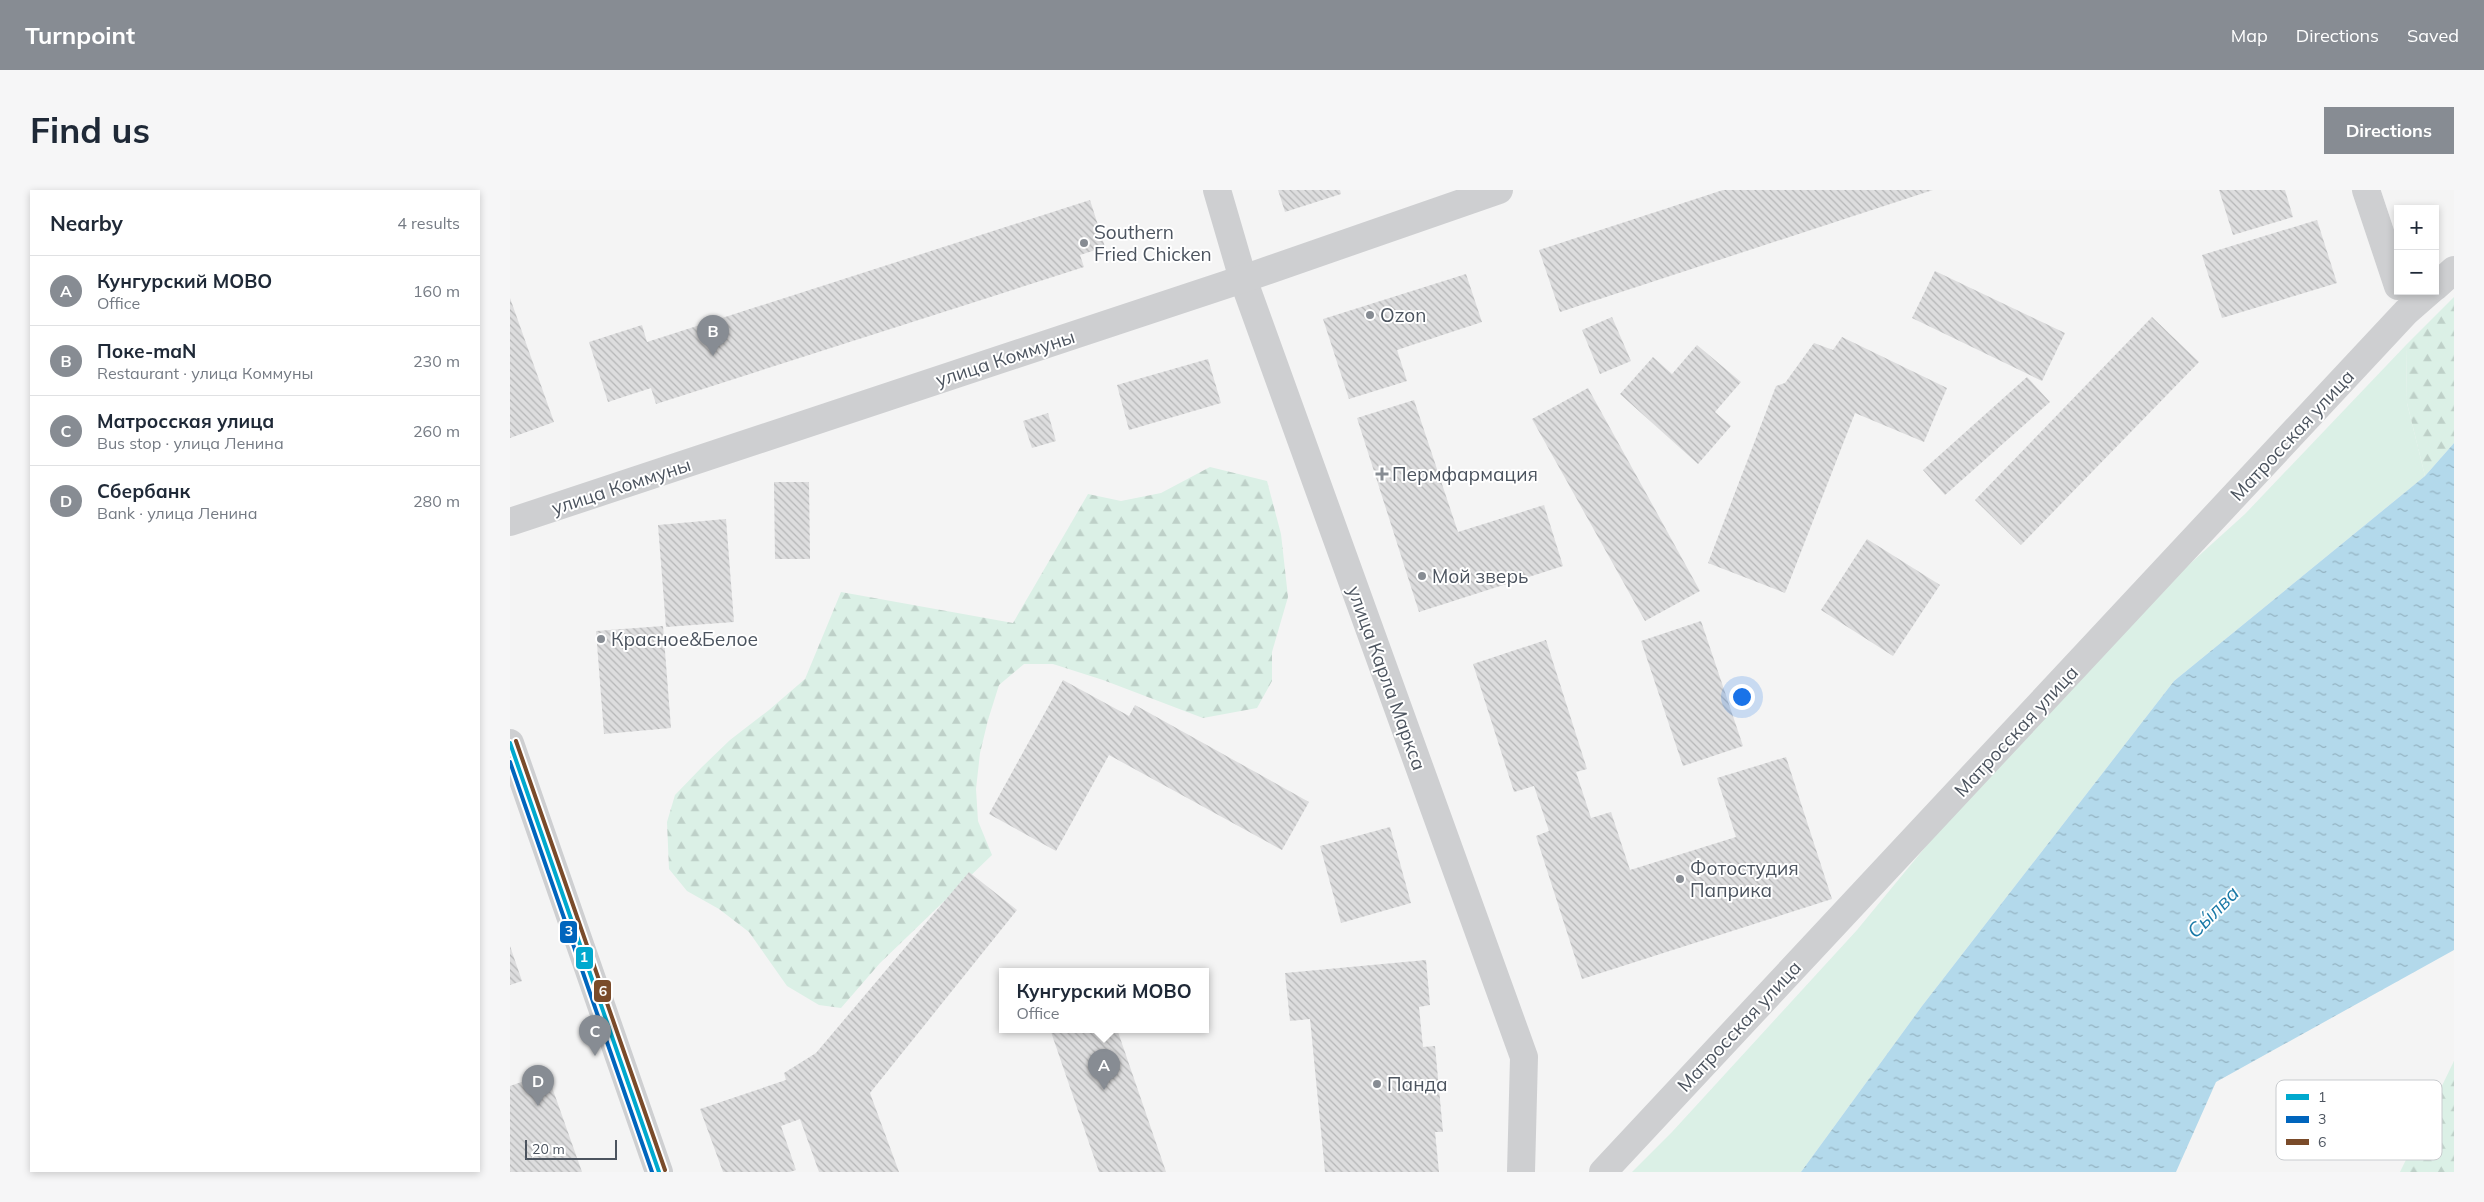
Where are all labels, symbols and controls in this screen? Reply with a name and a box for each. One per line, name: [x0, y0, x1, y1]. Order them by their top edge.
text: Turnpoint: [25, 20, 135, 50]
text: Map: [2231, 24, 2268, 47]
text: Directions: [2296, 24, 2379, 47]
text: Saved: [2407, 24, 2459, 47]
button: Directions: [2324, 107, 2454, 154]
text: Find us: [30, 108, 150, 152]
map controls: [2394, 205, 2439, 295]
button: +: [2394, 205, 2439, 250]
text: Nearby: [50, 210, 123, 236]
text: 4 results: [397, 213, 460, 233]
place label: Southern Fried Chicken: [1094, 220, 1212, 266]
marker: Southern Fried Chicken: [1078, 237, 1090, 249]
button: −: [2394, 250, 2439, 295]
text: Кунгурский МОВО: [97, 269, 272, 293]
text: A: [60, 281, 72, 301]
text: 160 m: [413, 281, 460, 301]
text: Office: [97, 293, 140, 313]
place label: Ozon: [1380, 303, 1426, 327]
marker: Ozon: [1364, 309, 1376, 321]
pin: B: [697, 315, 729, 356]
street label: улица Коммуны: [932, 324, 1078, 392]
text: Поке-maN: [97, 339, 196, 363]
text: B: [60, 351, 72, 371]
text: 230 m: [413, 351, 460, 371]
text: Restaurant · улица Коммуны: [97, 363, 313, 383]
street label: Матросская улица: [2225, 364, 2359, 506]
text: Матросская улица: [97, 409, 274, 433]
text: C: [61, 421, 71, 441]
text: 260 m: [413, 421, 460, 441]
text: Bus stop · улица Ленина: [97, 433, 284, 453]
street label: улица Коммуны: [548, 452, 694, 520]
place label: Пермфармация: [1392, 462, 1538, 486]
marker: Пермфармация: [1376, 468, 1388, 480]
text: Сбербанк: [97, 479, 190, 503]
text: D: [60, 491, 72, 511]
text: 280 m: [413, 491, 460, 511]
text: Bank · улица Ленина: [97, 503, 257, 523]
place label: Мой зверь: [1432, 564, 1528, 588]
marker: Мой зверь: [1416, 570, 1428, 582]
street label: улица Карла Маркса: [1342, 583, 1432, 773]
place label: Красное&Белое: [611, 627, 758, 651]
marker: Красное&Белое: [595, 633, 607, 645]
street label: Матросская улица: [1949, 660, 2083, 802]
your location: [1729, 684, 1755, 710]
place label: Фотостудия Паприка: [1690, 856, 1799, 902]
marker: Фотостудия Паприка: [1674, 873, 1686, 885]
water label: Сы́лва: [2181, 880, 2244, 943]
line badge: 3: [559, 920, 578, 944]
text: 3: [565, 922, 573, 940]
line badge: 1: [575, 946, 594, 970]
text: 1: [580, 948, 588, 966]
street label: Матросская улица: [1672, 955, 1806, 1097]
popup: [999, 968, 1209, 1033]
line badge: 6: [593, 979, 612, 1003]
text: Кунгурский МОВО: [1016, 979, 1192, 1003]
text: 6: [599, 982, 607, 1000]
text: Office: [1016, 1003, 1060, 1023]
pin: C: [579, 1015, 611, 1056]
pin: A: [1088, 1049, 1120, 1090]
pin: D: [522, 1065, 554, 1106]
place label: Панда: [1387, 1072, 1448, 1096]
marker: Панда: [1371, 1078, 1383, 1090]
legend: [2276, 1080, 2442, 1160]
text: 1: [2318, 1088, 2326, 1106]
text: 3: [2318, 1110, 2326, 1128]
text: 6: [2318, 1133, 2326, 1151]
scale bar: [525, 1137, 618, 1160]
text: 20 m: [532, 1140, 565, 1158]

